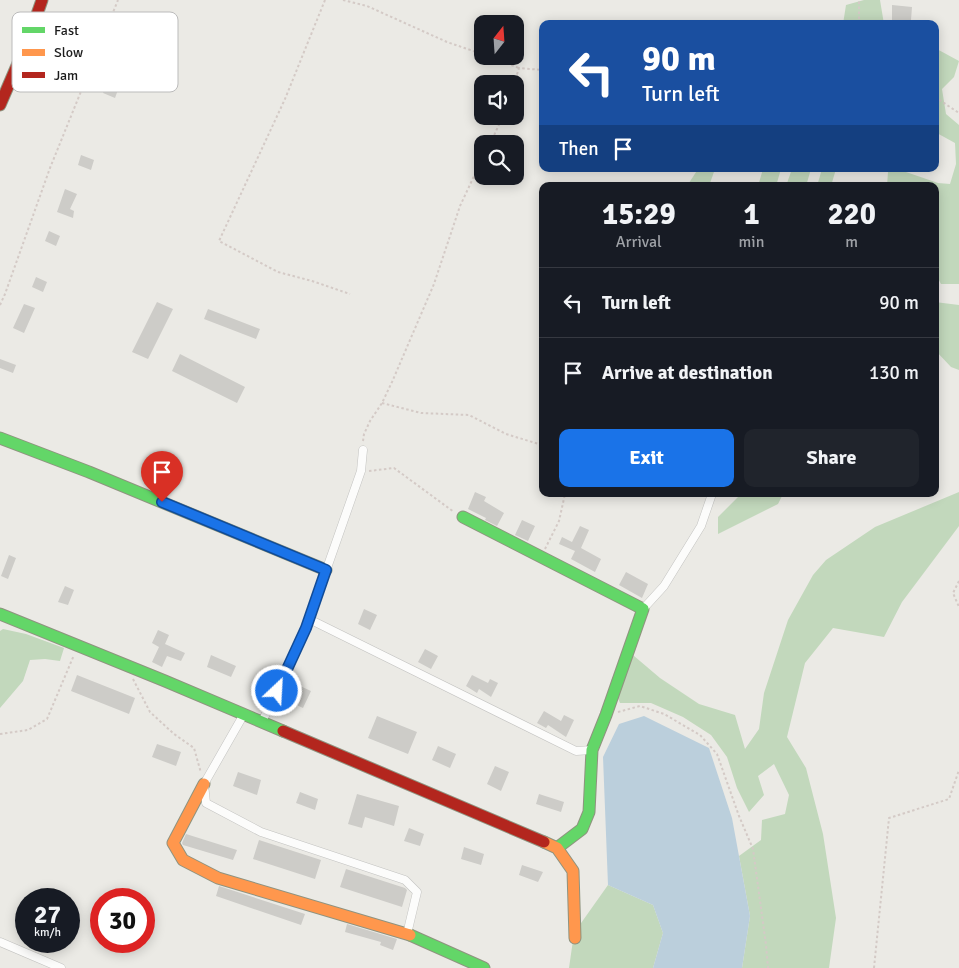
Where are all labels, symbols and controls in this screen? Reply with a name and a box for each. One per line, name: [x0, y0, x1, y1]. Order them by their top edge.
legend: [12, 12, 178, 92]
north arrow: [474, 15, 524, 65]
map controls: [474, 15, 524, 185]
text: Fast: [54, 22, 79, 39]
text: 90 m: [642, 37, 716, 80]
icon: left: [559, 40, 624, 105]
text: Slow: [54, 44, 83, 61]
text: Jam: [54, 67, 78, 84]
button: sound: [474, 75, 524, 125]
text: Turn left: [642, 80, 720, 107]
button: search: [474, 135, 524, 185]
icon: arrive: [609, 135, 637, 163]
text: Then: [559, 137, 599, 161]
text: 15:29: [602, 196, 676, 233]
text: 1: [743, 196, 760, 233]
text: 220: [827, 196, 876, 233]
text: Arrival: [616, 232, 662, 252]
text: min: [739, 232, 764, 252]
text: m: [845, 232, 858, 252]
icon: left: [559, 289, 587, 317]
text: Turn left: [602, 291, 671, 315]
text: 90 m: [879, 291, 919, 315]
icon: arrive: [559, 359, 587, 387]
text: Arrive at destination: [602, 361, 773, 385]
text: 130 m: [869, 361, 919, 385]
button: Exit: [559, 429, 734, 487]
button: Share: [744, 429, 919, 487]
pin: [141, 451, 183, 502]
icon: arrive: [148, 458, 176, 486]
position arrow: [250, 664, 302, 716]
speed limit sign: 30: [90, 888, 155, 953]
text: 27: [34, 899, 61, 930]
text: km/h: [34, 925, 61, 940]

